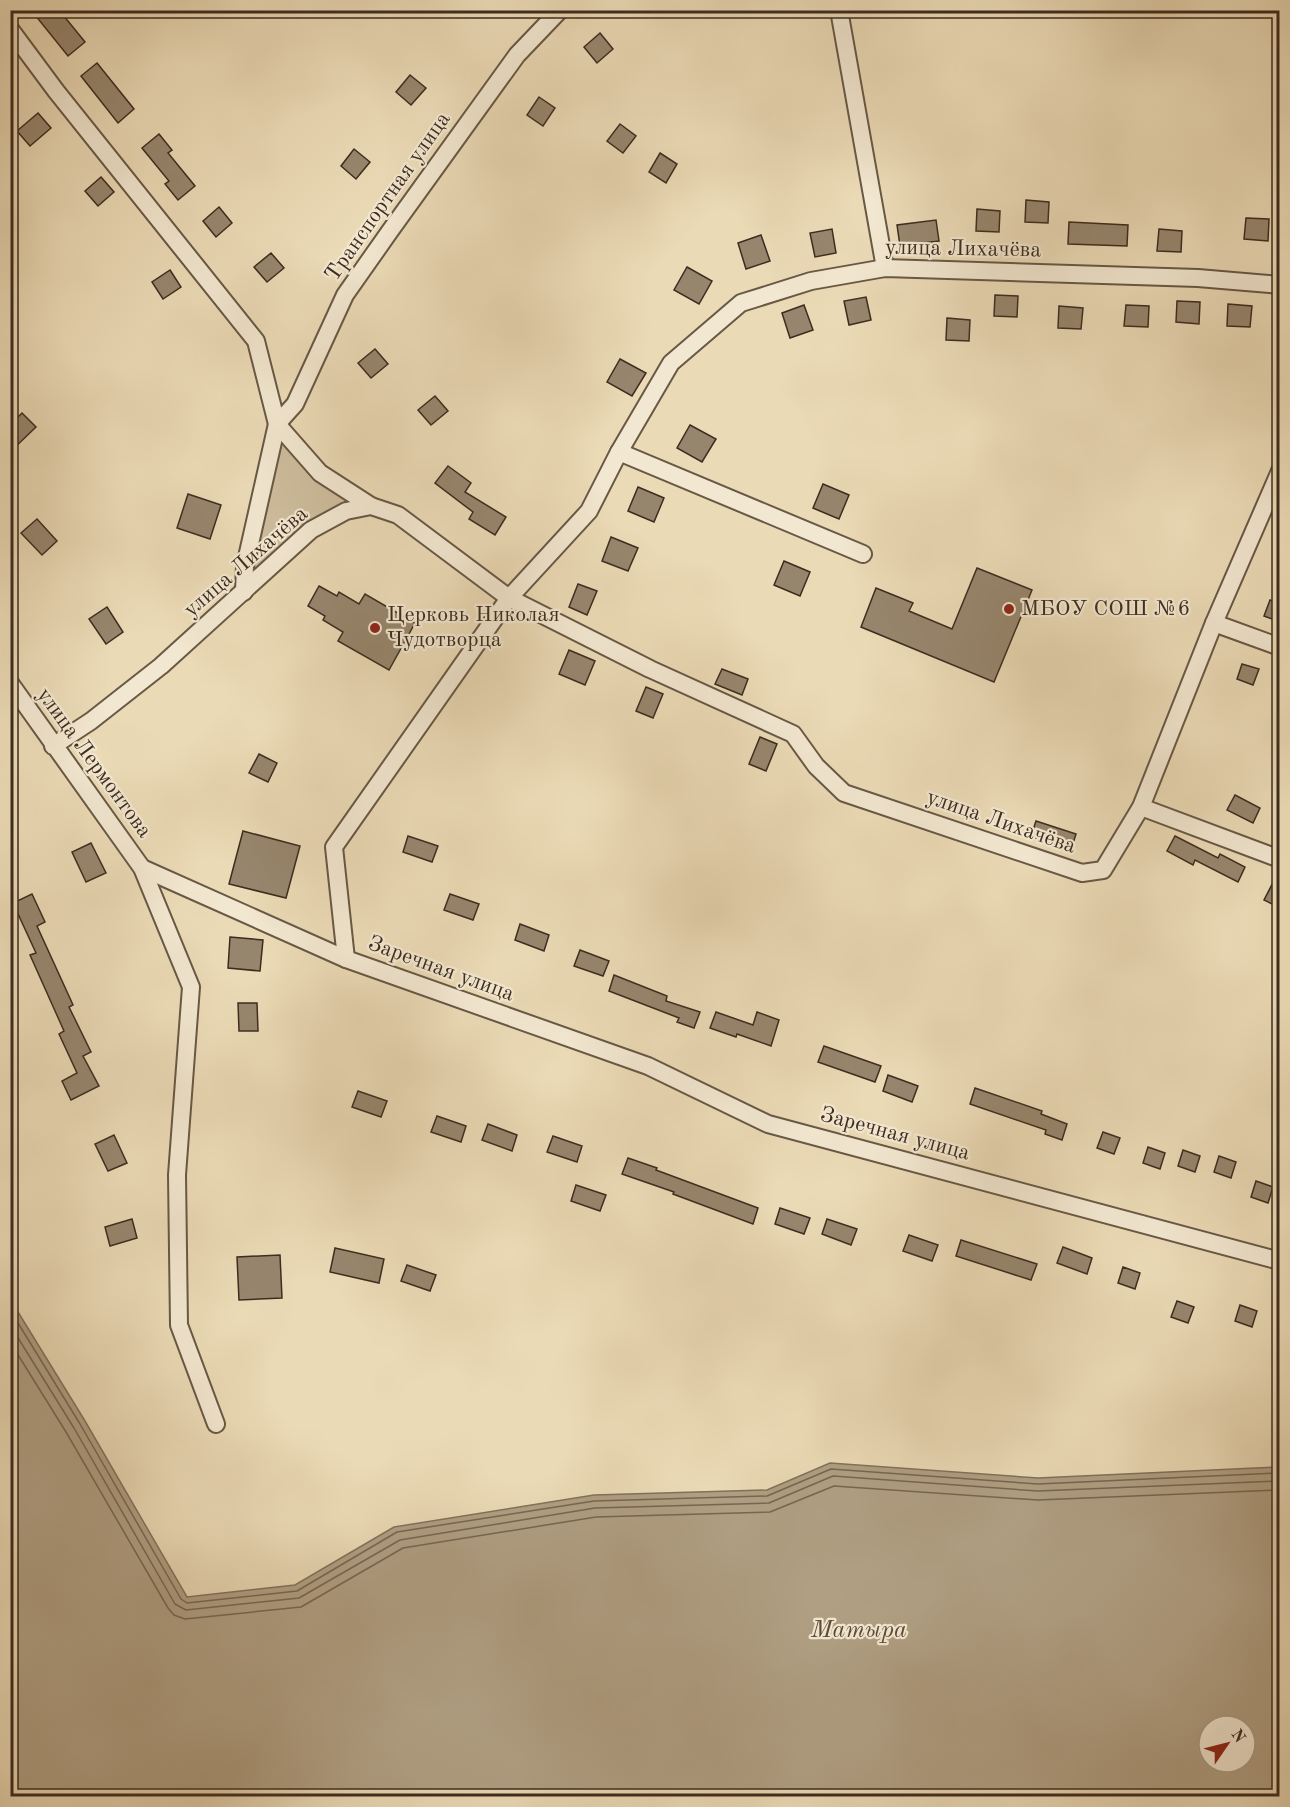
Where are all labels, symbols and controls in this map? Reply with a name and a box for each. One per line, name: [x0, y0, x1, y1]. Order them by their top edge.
street label: Транспортная улица: [321, 108, 455, 286]
street label: улица Лихачёва: [885, 237, 1041, 261]
street label: улица Лихачёва: [180, 502, 312, 622]
place label: МБОУ СОШ №6: [1021, 598, 1190, 620]
marker: МБОУ СОШ №6: [1002, 602, 1016, 616]
place label: Церковь Николая Чудотворца: [387, 604, 560, 651]
marker: Церковь Николая Чудотворца: [368, 621, 382, 635]
street label: улица Лермонтова: [32, 684, 156, 842]
street label: улица Лихачёва: [924, 786, 1079, 858]
street label: Заречная улица: [365, 932, 517, 1006]
street label: Заречная улица: [818, 1103, 972, 1165]
water label: Матыра: [810, 1619, 907, 1643]
north arrow: [1197, 1714, 1257, 1774]
text: N: [1228, 1727, 1248, 1747]

